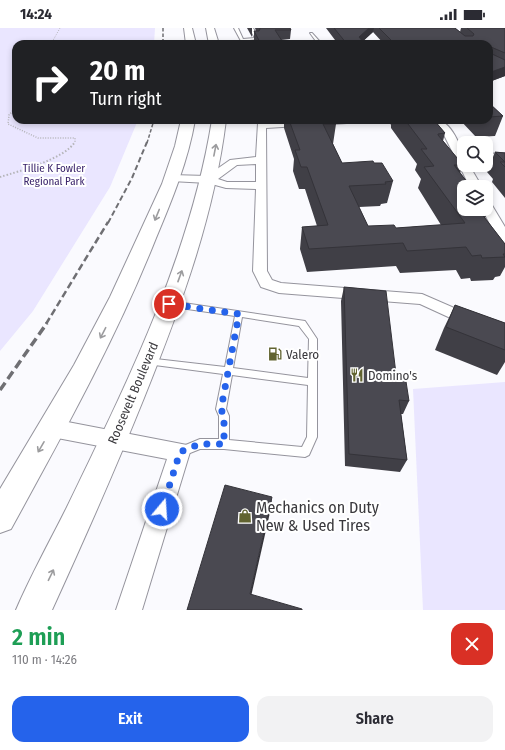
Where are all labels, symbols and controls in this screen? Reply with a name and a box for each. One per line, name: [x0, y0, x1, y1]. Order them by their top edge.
text: 14:24: [20, 5, 52, 23]
text: 20 m: [90, 54, 145, 87]
icon: right: [24, 56, 76, 108]
text: Turn right: [90, 88, 162, 110]
map controls: [457, 136, 493, 216]
button: search: [457, 136, 493, 172]
one-way arrow: [211, 144, 219, 157]
park label: Tillie K Fowler Regional Park: [23, 162, 85, 188]
button: layers: [457, 180, 493, 216]
one-way arrow: [153, 208, 160, 220]
one-way arrow: [176, 270, 184, 282]
pin: [152, 287, 186, 321]
icon: arrive: [158, 293, 180, 315]
one-way arrow: [98, 327, 106, 339]
street label: Roosevelt Boulevard: [105, 340, 161, 446]
fuel station icon: Valero: [267, 346, 283, 362]
place label: Valero: [286, 347, 319, 362]
restaurant icon: Domino's: [349, 367, 365, 383]
place label: Domino's: [368, 368, 418, 383]
one-way arrow: [36, 441, 44, 453]
position arrow: [141, 488, 183, 530]
place label: Mechanics on Duty New & Used Tires: [256, 498, 380, 535]
shop icon: Mechanics on Duty New & Used Tires: [237, 508, 253, 524]
one-way arrow: [48, 569, 55, 581]
text: 2 min: [12, 623, 65, 651]
button: close: [451, 623, 493, 665]
text: 110 m · 14:26: [12, 652, 77, 667]
button: Exit: [12, 696, 249, 742]
button: Share: [257, 696, 493, 742]

